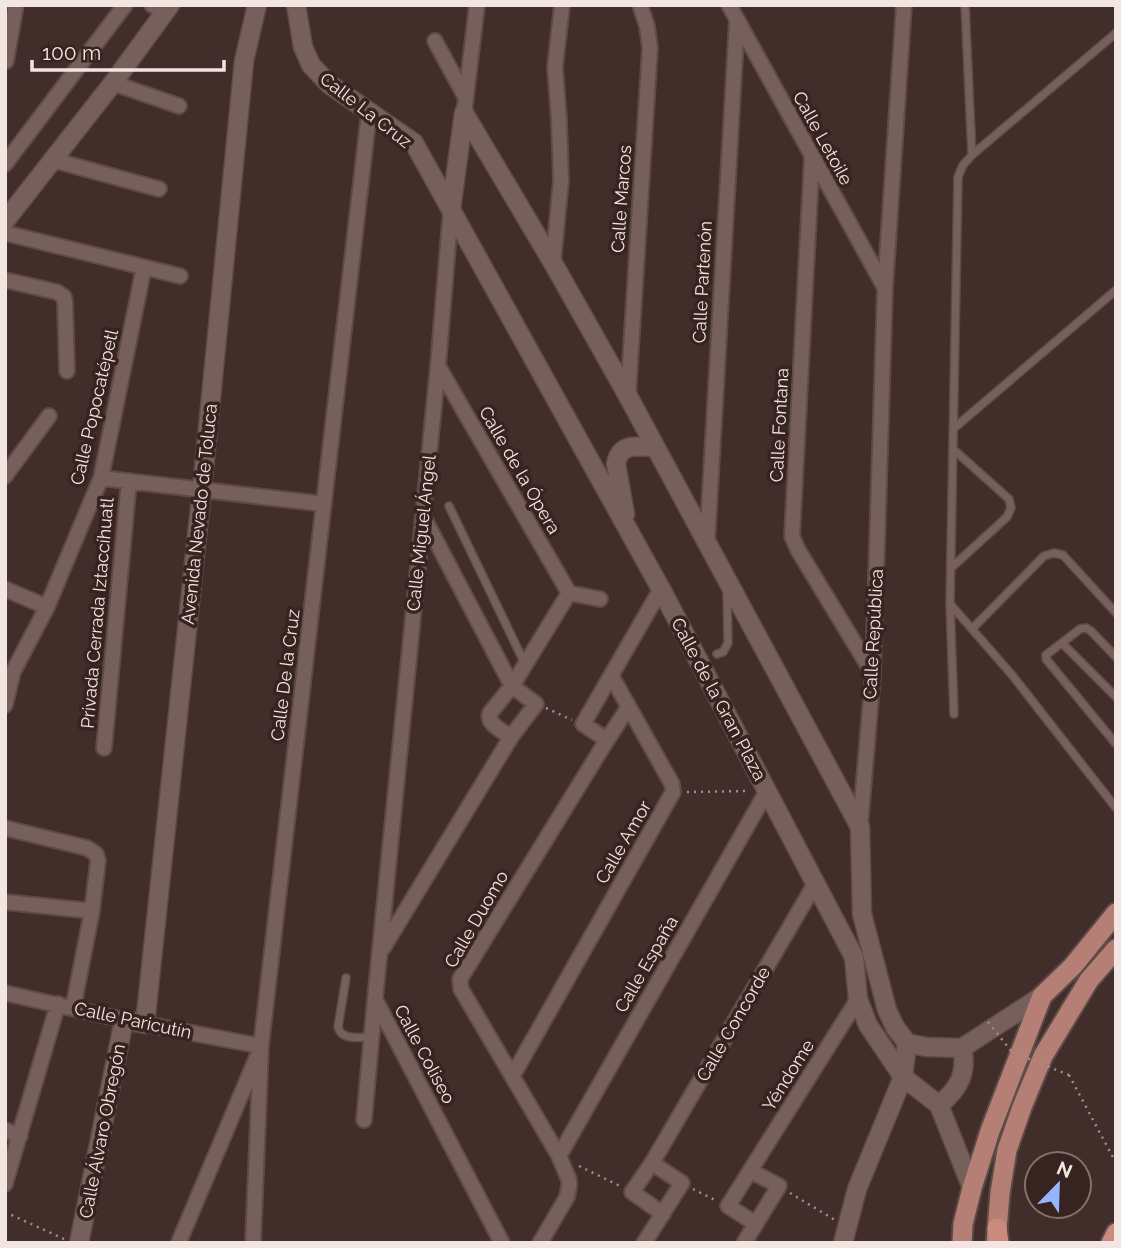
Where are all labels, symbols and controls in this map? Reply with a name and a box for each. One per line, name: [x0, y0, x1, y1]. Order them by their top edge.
scale bar: [32, 28, 224, 72]
text: 100 m: [42, 40, 101, 65]
street label: Calle La Cruz: [316, 68, 416, 152]
street label: Calle Letoile: [789, 87, 858, 189]
street label: Calle Marcos: [607, 144, 635, 254]
street label: Calle Partenón: [688, 220, 716, 344]
street label: Calle Popocatépetl: [66, 327, 122, 487]
street label: Calle Fontana: [766, 367, 792, 483]
street label: Calle de la Ópera: [475, 402, 566, 538]
street label: Avenida Nevado de Toluca: [177, 403, 221, 625]
street label: Calle Miguel Ángel: [401, 454, 440, 612]
street label: Privada Cerrada Iztaccíhuatl: [76, 497, 118, 729]
street label: Calle República: [859, 568, 887, 700]
street label: Calle De la Cruz: [266, 608, 304, 742]
street label: Calle de la Gran Plaza: [667, 614, 771, 784]
street label: Calle Amor: [591, 796, 656, 887]
street label: Calle Duomo: [440, 866, 512, 971]
street label: Calle España: [610, 912, 682, 1016]
street label: Calle Concorde: [692, 963, 775, 1085]
street label: Calle Paricutín: [72, 997, 194, 1043]
street label: Calle Coliseo: [390, 1001, 460, 1107]
street label: Yéndome: [758, 1035, 818, 1115]
street label: Calle Álvaro Obregón: [74, 1042, 129, 1220]
north arrow: [1023, 1150, 1093, 1220]
text: N: [1054, 1156, 1076, 1182]

